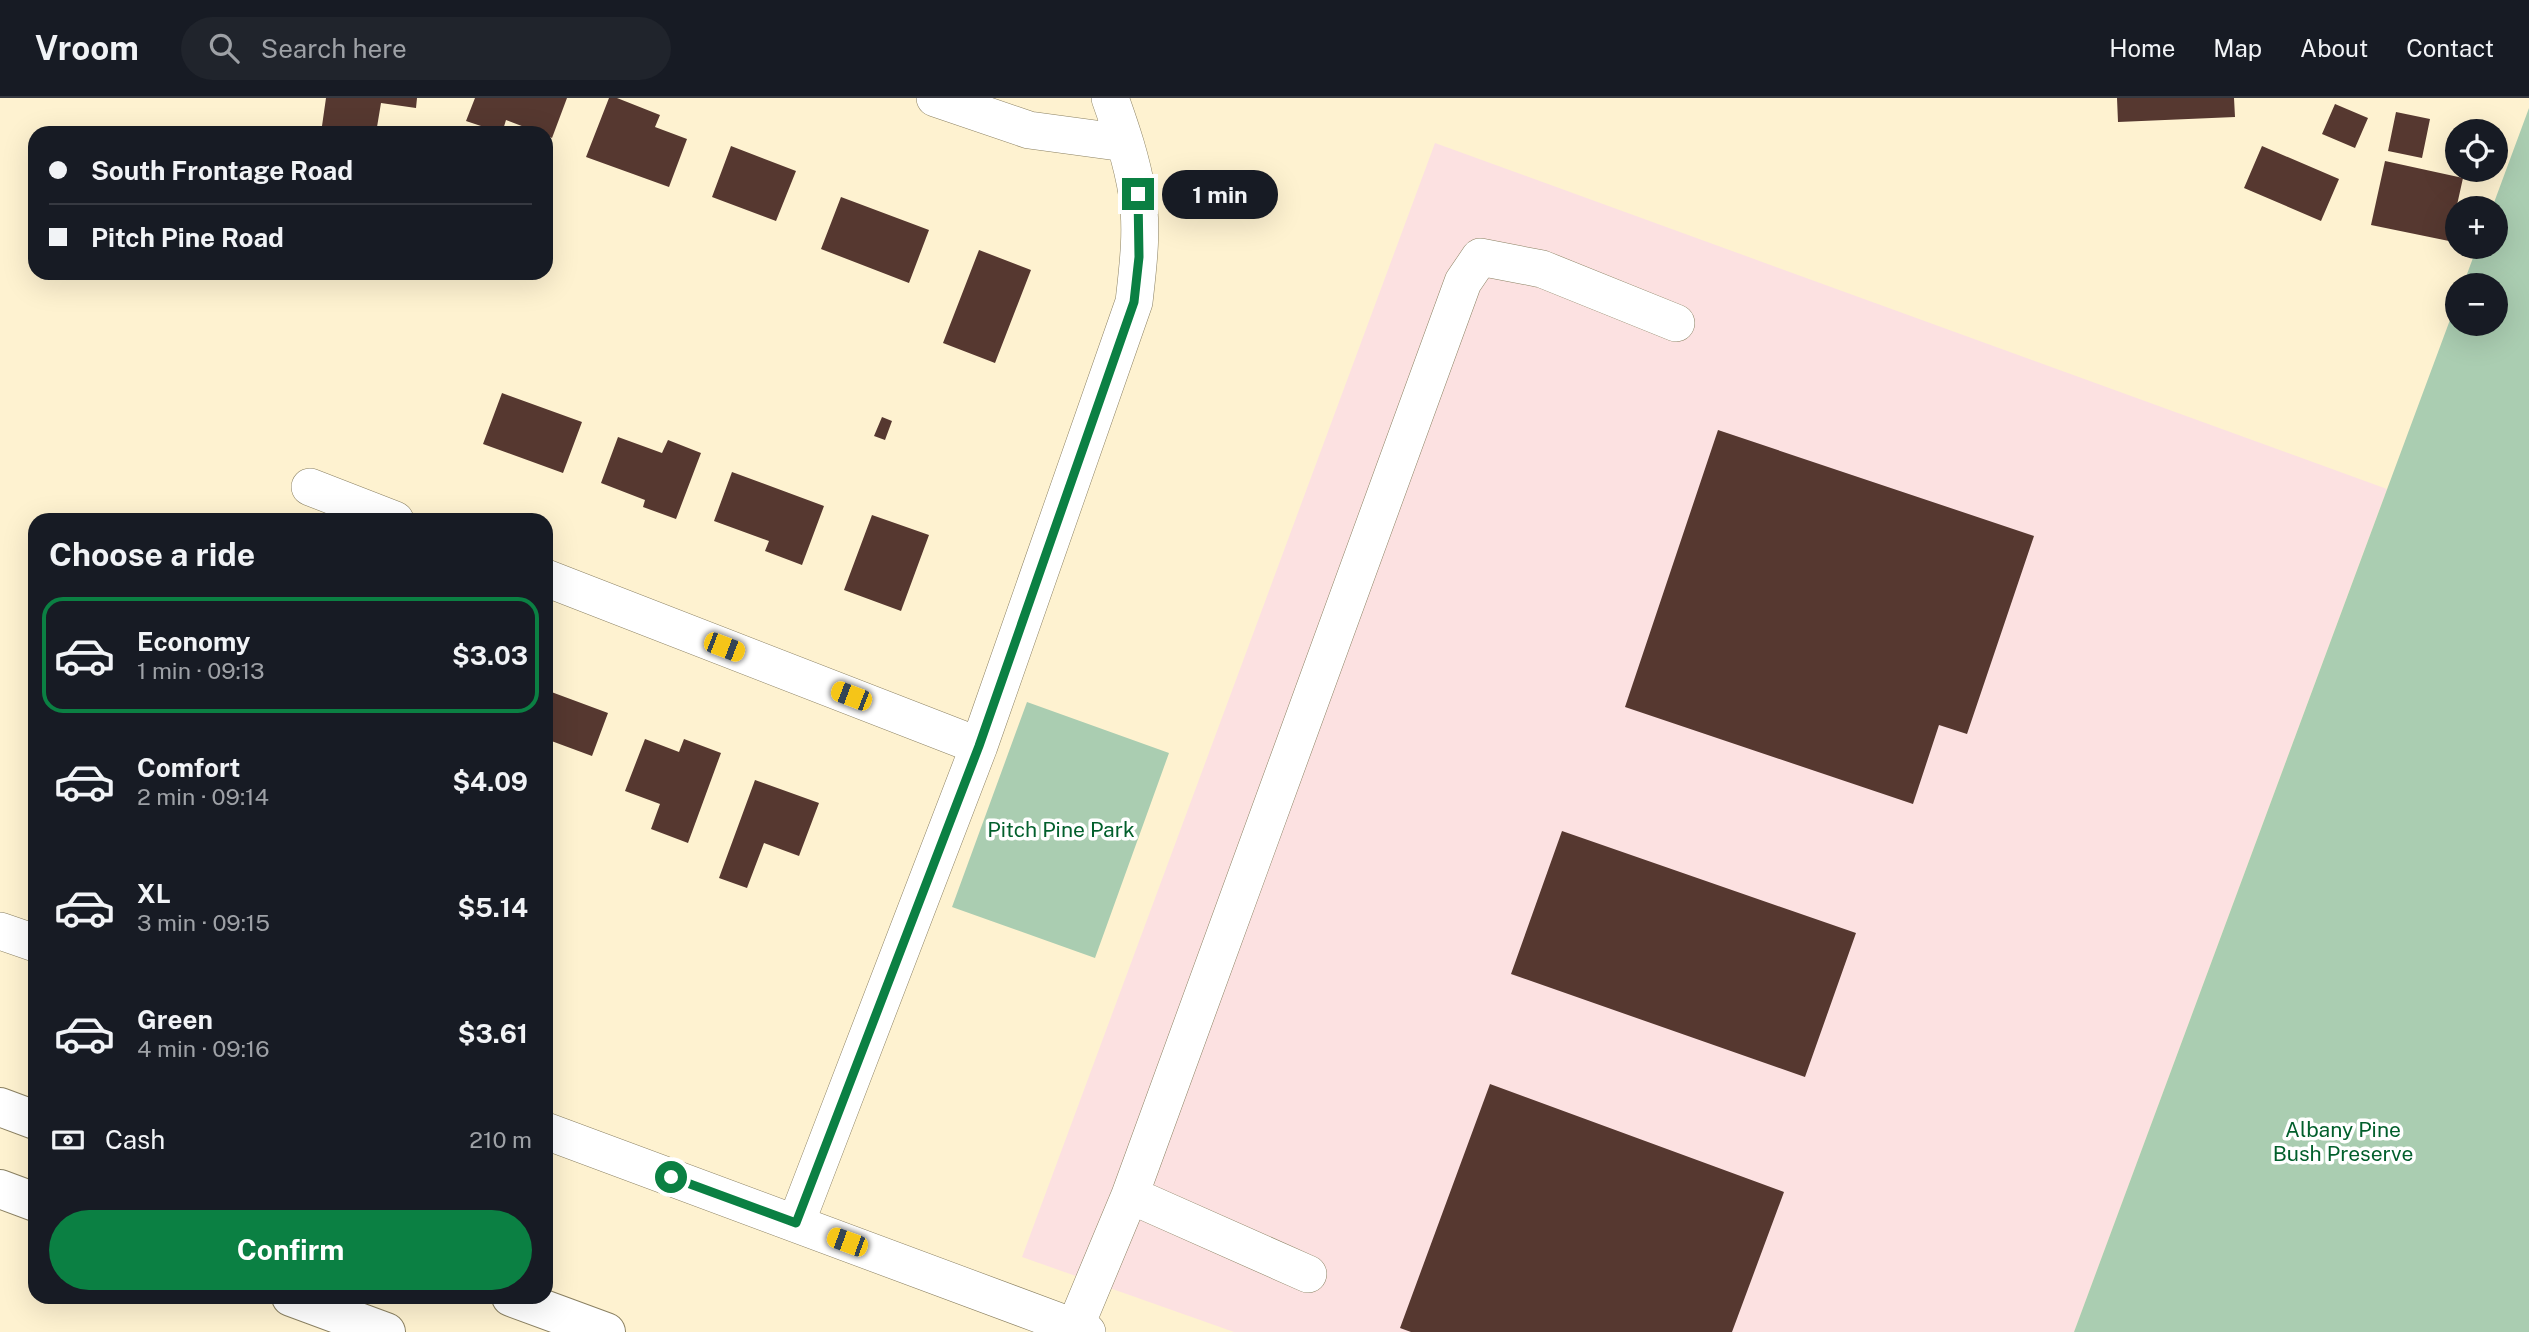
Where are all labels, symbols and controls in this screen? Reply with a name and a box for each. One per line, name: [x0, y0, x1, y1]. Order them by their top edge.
search box: [181, 17, 671, 80]
text: Vroom: [35, 29, 139, 67]
icon: search: [205, 29, 243, 67]
text: Search here: [261, 33, 407, 64]
text: Home: [2109, 34, 2175, 62]
text: Map: [2213, 34, 2262, 62]
text: About: [2300, 34, 2368, 62]
text: Contact: [2406, 34, 2494, 62]
map controls: [2445, 119, 2508, 336]
button: locate: [2445, 119, 2508, 182]
text: South Frontage Road: [91, 155, 353, 186]
callout: 1 min: [1162, 170, 1278, 218]
route end: [1122, 178, 1154, 210]
text: 1 min: [1192, 181, 1248, 208]
button: +: [2445, 196, 2508, 259]
text: Pitch Pine Road: [91, 222, 284, 253]
button: −: [2445, 273, 2508, 336]
text: Choose a ride: [49, 536, 255, 573]
icon: car: [53, 624, 116, 687]
text: Economy: [137, 626, 250, 657]
car: [701, 630, 748, 664]
text: $3.03: [452, 640, 528, 671]
text: 1 min · 09:13: [137, 657, 265, 684]
car: [828, 679, 875, 713]
icon: car: [53, 750, 116, 813]
text: Comfort: [137, 752, 240, 783]
text: $4.09: [452, 766, 528, 797]
text: 2 min · 09:14: [137, 783, 269, 810]
park label: Pitch Pine Park: [987, 817, 1135, 842]
icon: car: [53, 876, 116, 939]
text: XL: [137, 878, 171, 909]
text: $5.14: [458, 892, 528, 923]
text: 3 min · 09:15: [137, 909, 270, 936]
icon: car: [53, 1002, 116, 1065]
text: Green: [137, 1004, 213, 1035]
text: $3.61: [458, 1018, 528, 1049]
text: 4 min · 09:16: [137, 1035, 270, 1062]
park label: Albany Pine Bush Preserve: [2273, 1117, 2413, 1166]
icon: cash: [49, 1121, 87, 1159]
text: Cash: [105, 1124, 165, 1155]
text: 210 m: [469, 1126, 532, 1153]
route start: [655, 1161, 687, 1193]
button: Confirm: [49, 1210, 532, 1290]
car: [824, 1225, 871, 1259]

